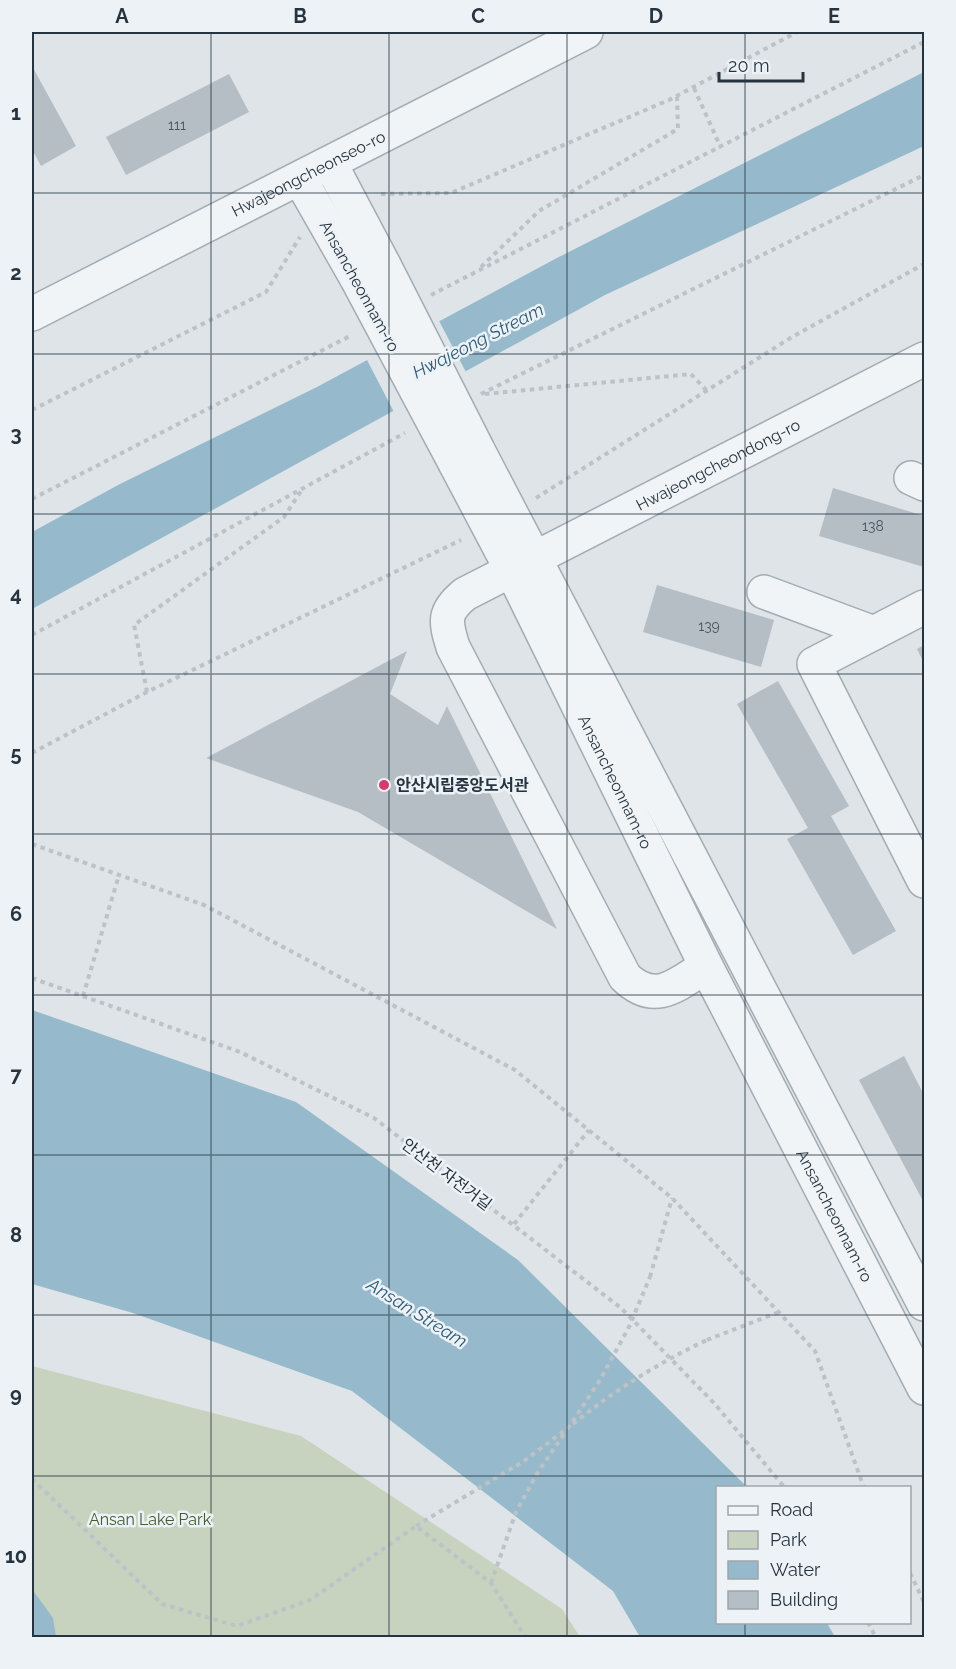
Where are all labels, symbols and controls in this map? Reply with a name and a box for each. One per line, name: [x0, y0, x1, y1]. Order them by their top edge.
text: A: [115, 4, 129, 28]
text: B: [293, 4, 307, 28]
text: C: [471, 4, 485, 28]
text: D: [649, 4, 663, 28]
text: E: [828, 4, 840, 28]
scale bar: [719, 45, 803, 83]
text: 20 m: [728, 55, 770, 76]
text: 1: [11, 101, 21, 125]
house number: 111: [168, 117, 186, 133]
street label: Hwajeongcheonseo-ro: [229, 127, 388, 221]
street label: Ansancheonnam-ro: [316, 218, 403, 355]
text: 2: [10, 261, 22, 285]
water label: Hwajeong Stream: [409, 298, 547, 383]
street label: Hwajeongcheondong-ro: [633, 415, 803, 515]
text: 3: [10, 422, 22, 446]
house number: 138: [862, 518, 884, 534]
text: 4: [10, 582, 22, 606]
house number: 139: [698, 618, 720, 634]
street label: Ansancheonnam-ro: [574, 712, 656, 852]
text: 5: [10, 742, 22, 766]
place label: 안산시립중앙도서관: [396, 776, 529, 795]
marker: 안산시립중앙도서관: [377, 778, 391, 792]
text: 6: [10, 902, 22, 926]
text: 7: [10, 1063, 22, 1087]
street label: 안산천 자전거길: [398, 1135, 495, 1214]
street label: Ansancheonnam-ro: [792, 1146, 877, 1285]
text: 8: [10, 1223, 22, 1247]
water label: Ansan Stream: [363, 1273, 471, 1352]
text: 9: [10, 1383, 22, 1407]
legend: [716, 1486, 911, 1624]
text: Road: [770, 1499, 813, 1520]
park label: Ansan Lake Park: [89, 1510, 212, 1529]
text: Park: [770, 1529, 807, 1550]
text: 10: [5, 1544, 27, 1568]
text: Water: [770, 1559, 821, 1580]
text: Building: [770, 1589, 838, 1610]

